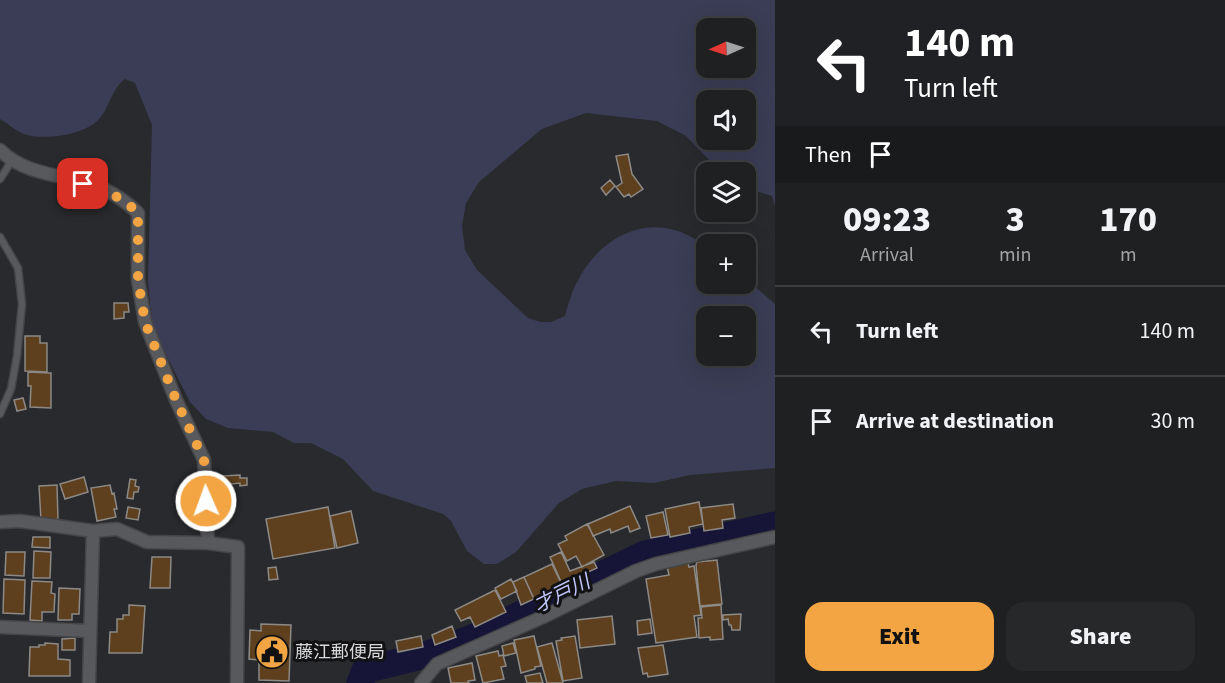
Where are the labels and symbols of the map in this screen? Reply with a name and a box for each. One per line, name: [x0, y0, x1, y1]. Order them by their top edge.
north arrow: [696, 18, 756, 78]
pin: [57, 158, 108, 209]
position arrow: [174, 469, 238, 533]
water label: 才戸川: [529, 567, 597, 620]
public building icon: 藤江郵便局: [254, 634, 290, 670]
place label: 藤江郵便局: [295, 640, 385, 665]

